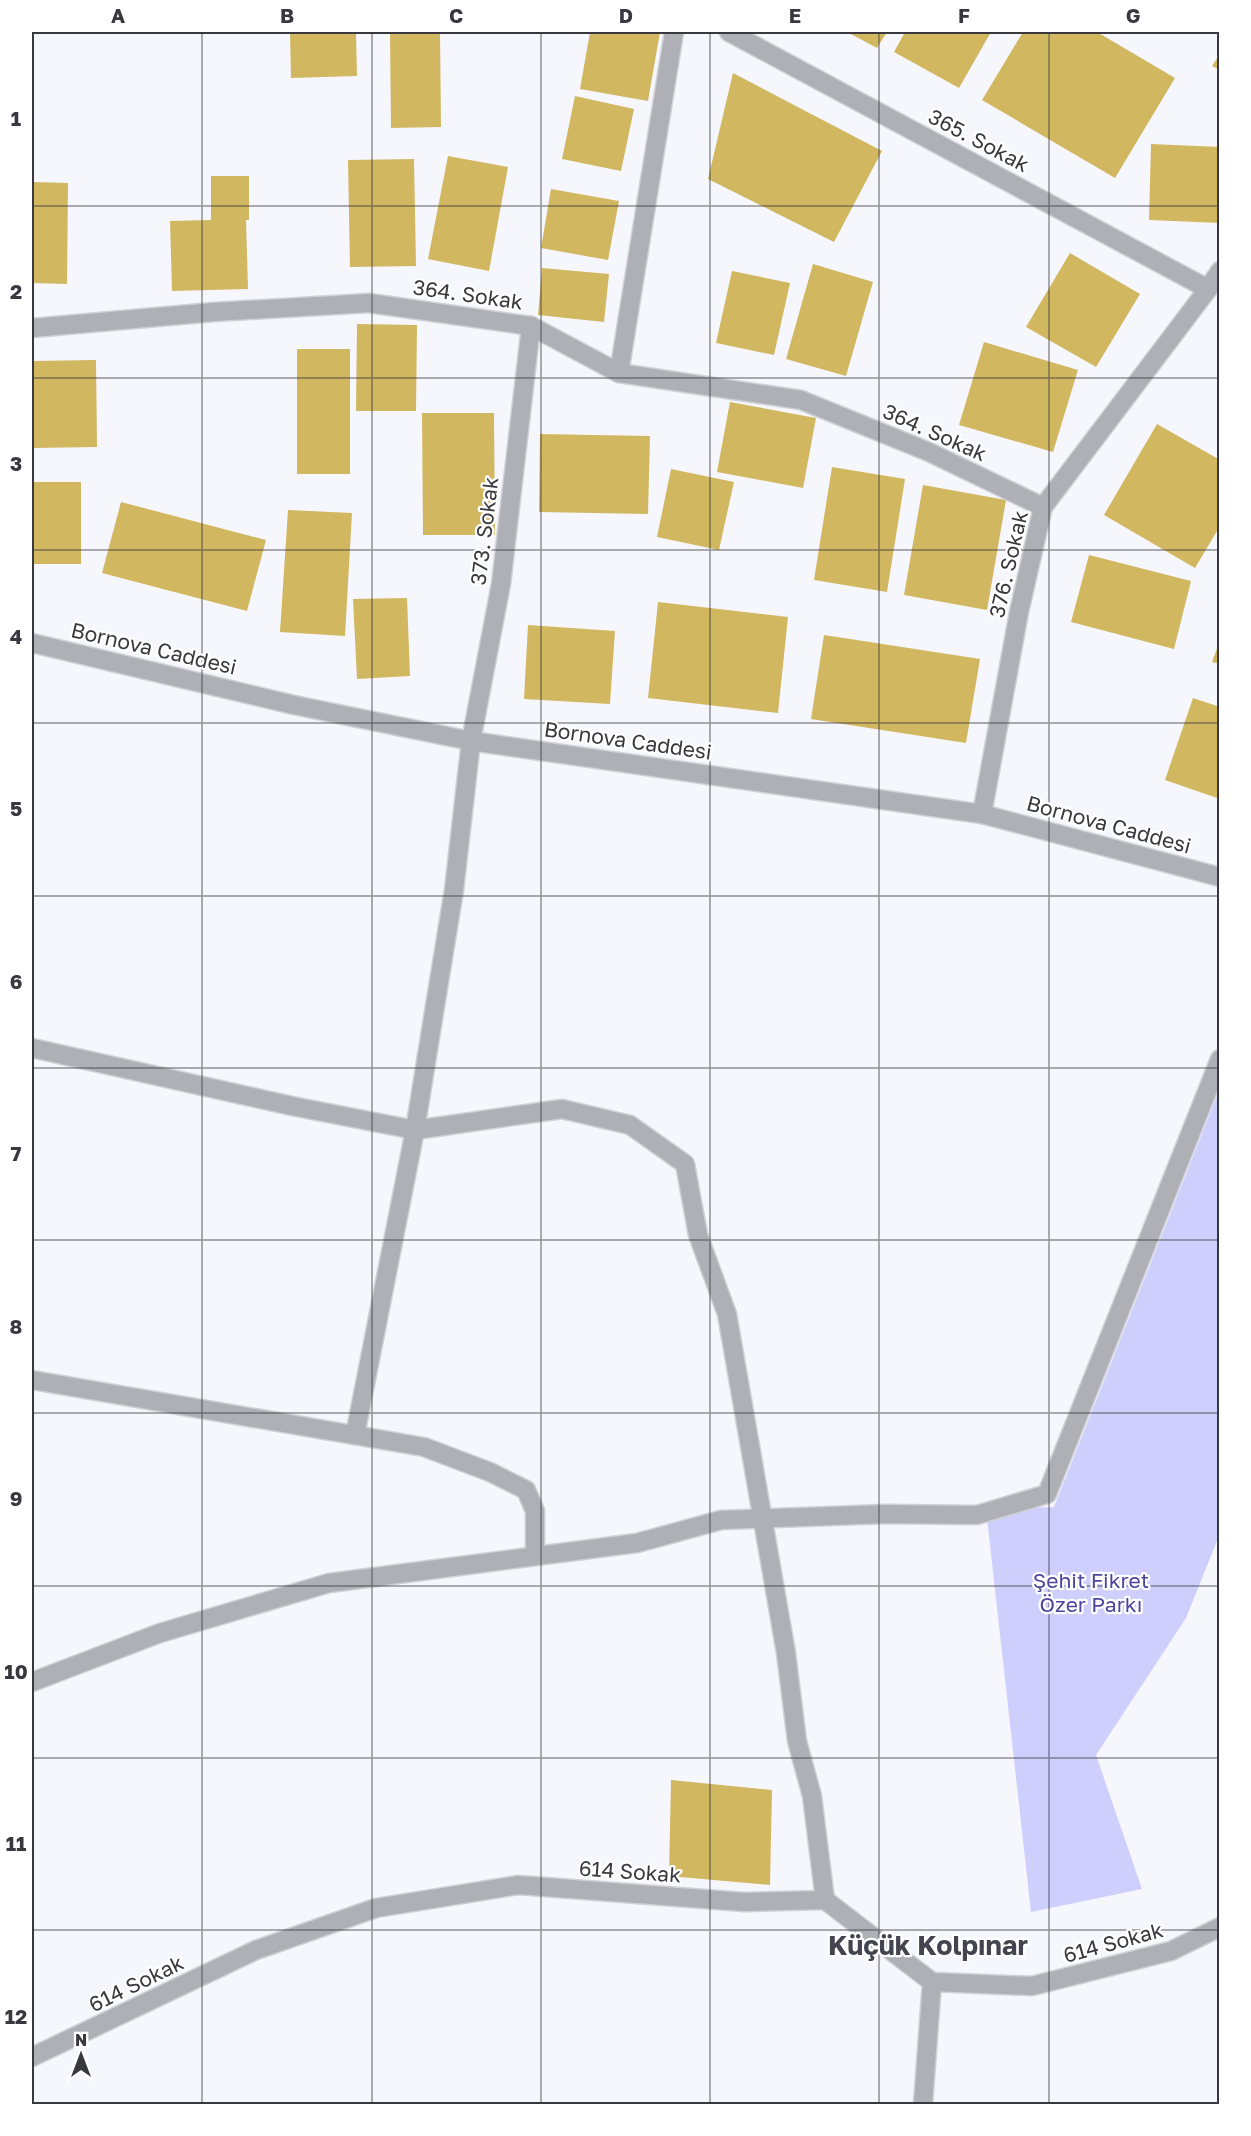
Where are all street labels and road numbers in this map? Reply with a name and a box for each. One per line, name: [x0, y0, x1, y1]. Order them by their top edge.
street label: 365. Sokak: [924, 103, 1034, 177]
street label: 364. Sokak: [411, 273, 525, 315]
street label: 364. Sokak: [879, 398, 991, 466]
street label: 373. Sokak: [464, 475, 504, 587]
street label: 376. Sokak: [983, 508, 1033, 620]
street label: Bornova Caddesi: [69, 616, 239, 680]
street label: Bornova Caddesi: [542, 715, 714, 765]
street label: Bornova Caddesi: [1024, 790, 1194, 858]
street label: 614 Sokak: [578, 1854, 682, 1888]
street label: 614 Sokak: [1060, 1916, 1166, 1968]
street label: 614 Sokak: [84, 1949, 188, 2017]

